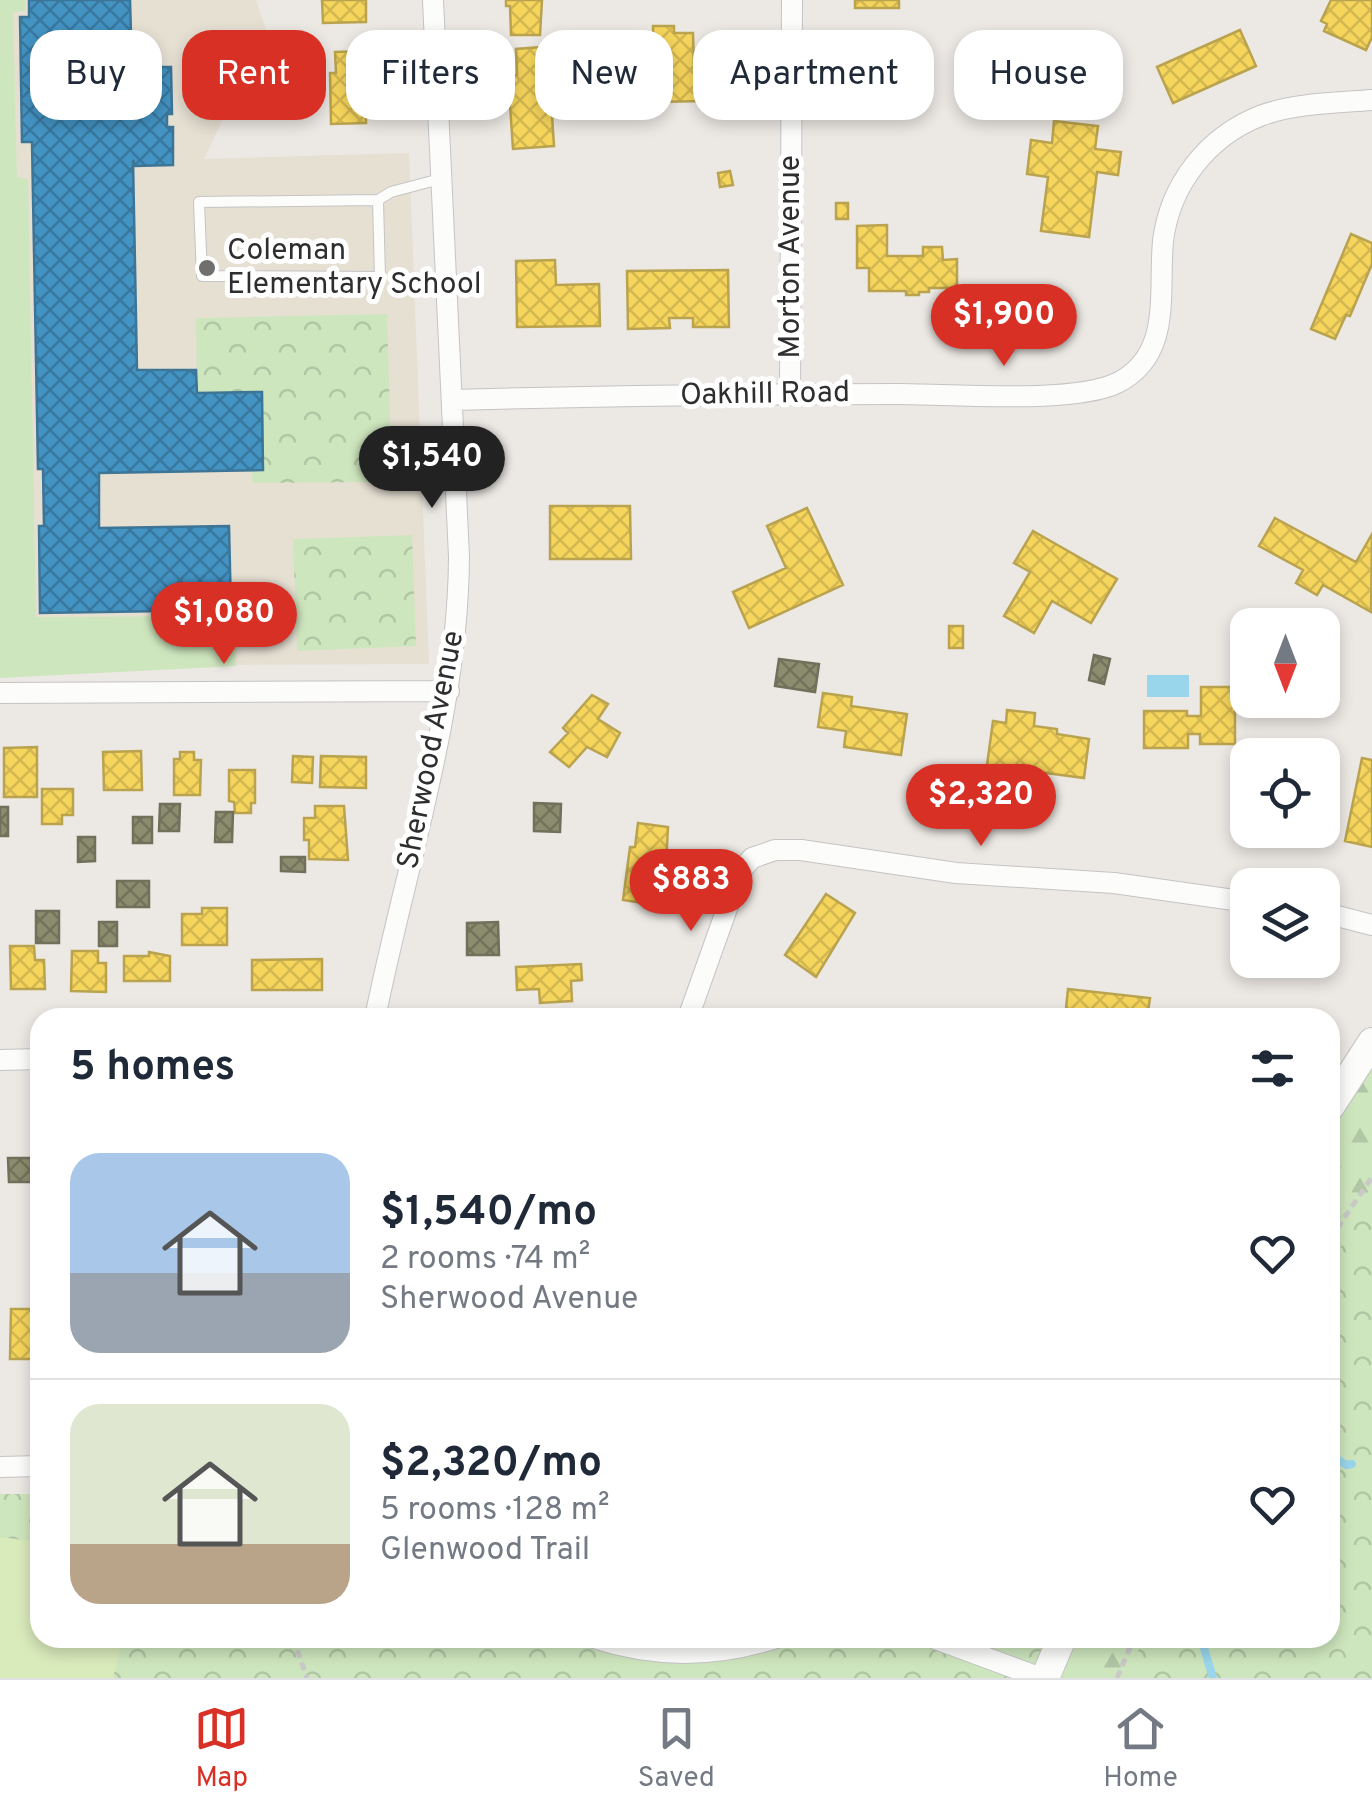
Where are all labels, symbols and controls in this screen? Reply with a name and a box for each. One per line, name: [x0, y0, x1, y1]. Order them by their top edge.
chip: Buy: [30, 30, 162, 120]
chip: Rent: [182, 30, 326, 120]
chip: Filters: [346, 30, 515, 120]
chip: New: [535, 30, 673, 120]
chip: Apartment: [693, 30, 934, 120]
chip: House: [954, 30, 1123, 120]
street label: Morton Avenue: [773, 155, 810, 359]
place label: Coleman Elementary School: [227, 233, 482, 304]
marker: Coleman Elementary School: [196, 257, 218, 279]
pin: $1,900: [923, 284, 1085, 369]
text: $1,900: [953, 296, 1055, 336]
street label: Oakhill Road: [680, 375, 850, 415]
pin: $1,540: [351, 426, 513, 511]
text: $1,540: [381, 438, 483, 478]
pin: $1,080: [143, 582, 305, 667]
text: $1,080: [173, 594, 275, 634]
north arrow: [1230, 608, 1340, 718]
map controls: [1230, 608, 1340, 978]
street label: Sherwood Avenue: [391, 628, 473, 872]
button: locate: [1230, 738, 1340, 848]
pin: $2,320: [900, 764, 1062, 849]
text: $2,320: [928, 776, 1034, 816]
pin: $883: [632, 849, 750, 934]
text: $883: [652, 861, 730, 901]
button: layers: [1230, 868, 1340, 978]
icon: filters: [1245, 1041, 1300, 1096]
text: 5 homes: [70, 1042, 235, 1095]
text: $1,540/mo: [380, 1187, 597, 1240]
icon: home: [150, 1193, 270, 1313]
icon: heart: [1245, 1226, 1300, 1281]
text: 2 rooms · 74 m²: [380, 1240, 590, 1280]
text: Sherwood Avenue: [380, 1280, 638, 1320]
text: $2,320/mo: [380, 1438, 602, 1491]
icon: home: [150, 1444, 270, 1564]
icon: heart: [1245, 1477, 1300, 1532]
text: 5 rooms · 128 m²: [380, 1491, 610, 1531]
text: Glenwood Trail: [380, 1531, 590, 1571]
tab: Map: [194, 1701, 249, 1797]
tab: Saved: [638, 1701, 715, 1797]
tab: Home: [1103, 1701, 1178, 1797]

